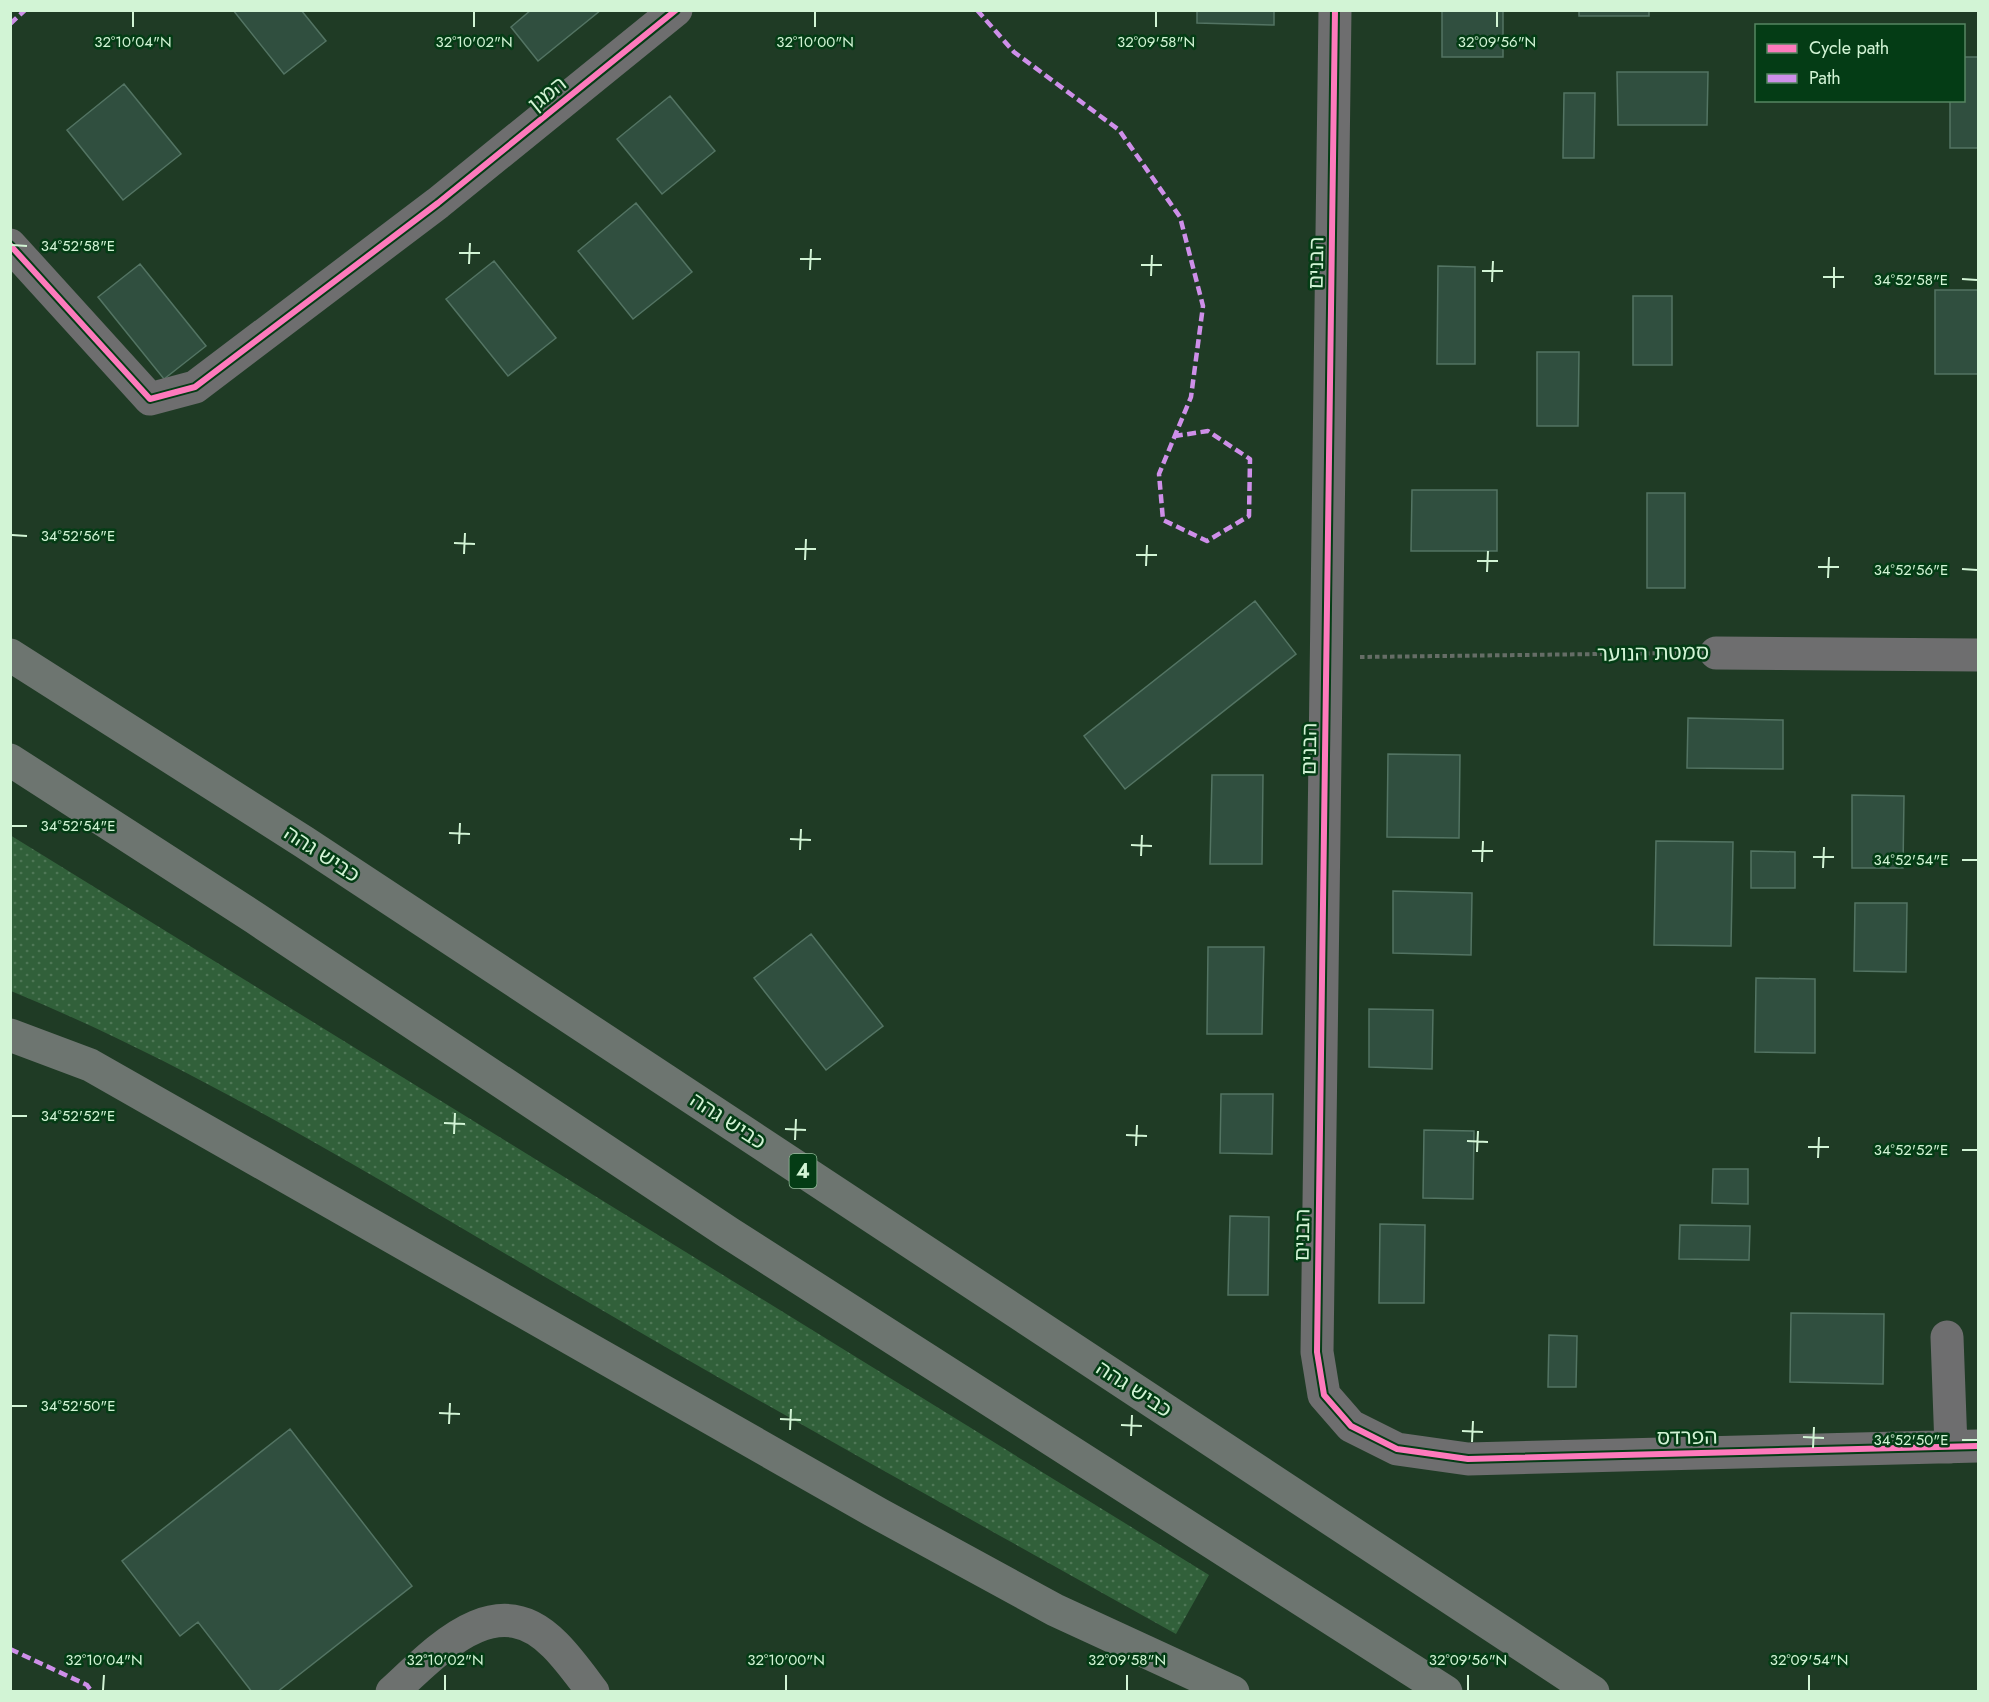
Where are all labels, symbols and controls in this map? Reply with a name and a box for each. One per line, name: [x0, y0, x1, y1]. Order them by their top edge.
legend: [1755, 24, 1965, 102]
text: 32°10'04"N: [94, 31, 172, 53]
text: 32°10'02"N: [435, 31, 513, 53]
text: 32°10'00"N: [776, 31, 854, 53]
text: 32°09'58"N: [1117, 31, 1195, 53]
text: 32°09'56"N: [1458, 31, 1536, 53]
text: Cycle path: [1809, 35, 1889, 61]
text: Path: [1809, 65, 1841, 91]
street label: המגן: [521, 69, 573, 119]
text: 34°52'58"E: [41, 235, 115, 257]
street label: הבנים: [1301, 236, 1331, 290]
text: 34°52'58"E: [1874, 269, 1948, 291]
text: 34°52'56"E: [41, 525, 115, 547]
text: 34°52'56"E: [1874, 559, 1948, 581]
street label: סמטת הנוער: [1597, 637, 1709, 669]
street label: הבנים: [1294, 722, 1324, 776]
text: 34°52'54"E: [41, 815, 115, 837]
street label: כביש גהה: [278, 818, 366, 890]
text: 34°52'54"E: [1874, 849, 1948, 871]
street label: כביש גהה: [684, 1085, 772, 1157]
text: 34°52'52"E: [41, 1105, 115, 1127]
text: 34°52'52"E: [1874, 1139, 1948, 1161]
road number: 4: [790, 1154, 816, 1188]
street label: הבנים: [1287, 1208, 1317, 1262]
street label: כביש גהה: [1090, 1353, 1178, 1425]
text: 34°52'50"E: [40, 1395, 116, 1417]
street label: הפרדס: [1656, 1421, 1718, 1453]
text: 34°52'50"E: [1873, 1429, 1949, 1451]
text: 32°10'04"N: [65, 1649, 143, 1671]
text: 32°10'02"N: [406, 1649, 484, 1671]
text: 32°10'00"N: [747, 1649, 825, 1671]
text: 32°09'58"N: [1088, 1649, 1166, 1671]
text: 32°09'56"N: [1429, 1649, 1507, 1671]
text: 32°09'54"N: [1770, 1649, 1848, 1671]

